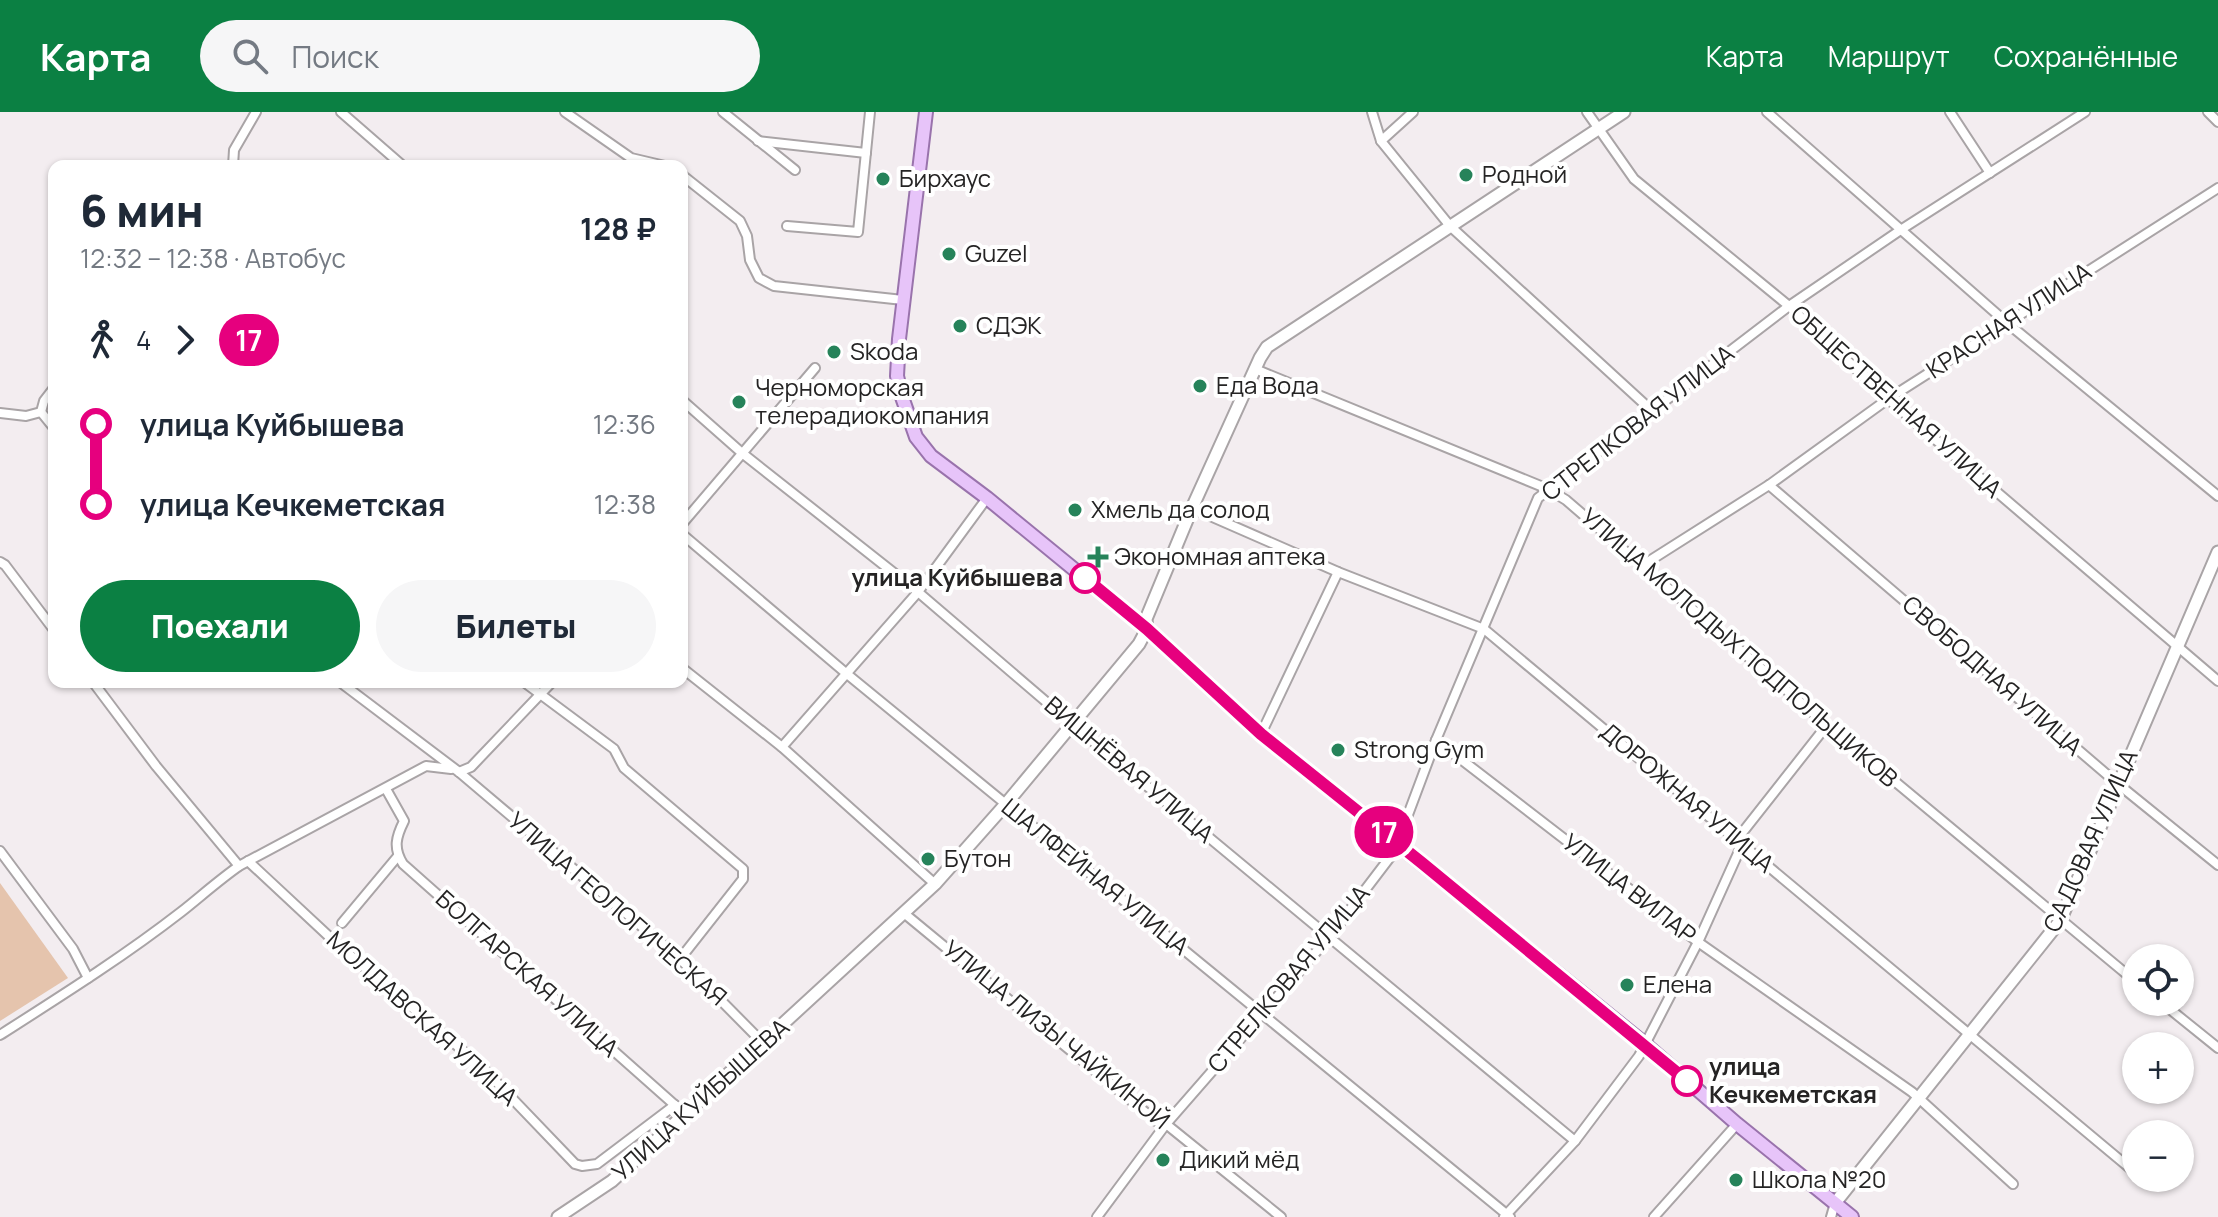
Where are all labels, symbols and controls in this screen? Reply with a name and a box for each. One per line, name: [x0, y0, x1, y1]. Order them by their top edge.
search box: [200, 20, 760, 92]
text: Карта: [40, 30, 152, 82]
icon: search: [228, 34, 272, 78]
text: Поиск: [292, 36, 379, 77]
text: Карта: [1706, 37, 1784, 75]
text: Маршрут: [1828, 37, 1950, 75]
text: Сохранённые: [1994, 37, 2178, 75]
place label: Родной: [1482, 157, 1567, 190]
place label: Бирхаус: [899, 161, 991, 194]
marker: Родной: [1457, 166, 1475, 184]
marker: Бирхаус: [874, 170, 892, 188]
text: 6 мин: [80, 180, 204, 240]
text: 128 ₽: [580, 208, 656, 249]
place label: Guzel: [965, 236, 1028, 269]
text: 12:32 – 12:38 · Автобус: [80, 240, 346, 276]
marker: Guzel: [940, 245, 958, 263]
street label: КРАСНАЯ УЛИЦА: [1919, 254, 2097, 385]
street label: ОБЩЕСТВЕННАЯ УЛИЦА: [1784, 297, 2010, 505]
place label: СДЭК: [976, 308, 1042, 341]
marker: СДЭК: [951, 317, 969, 335]
icon: walk: [80, 318, 124, 362]
icon: forward: [163, 318, 207, 362]
text: 17: [235, 321, 263, 359]
text: 4: [136, 322, 151, 358]
place label: Skoda: [850, 334, 918, 367]
street label: СТРЕЛКОВАЯ УЛИЦА: [1534, 336, 1740, 507]
marker: Skoda: [825, 343, 843, 361]
place label: Еда Вода: [1216, 368, 1319, 401]
place label: Черноморская телерадиокомпания: [755, 370, 989, 431]
marker: Еда Вода: [1191, 377, 1209, 395]
marker: Черноморская телерадиокомпания: [730, 393, 748, 411]
text: улица Куйбышева: [140, 404, 404, 445]
text: 12:36: [593, 406, 656, 442]
text: улица Кечкеметская: [140, 484, 446, 525]
text: 12:38: [594, 486, 656, 522]
place label: Хмель да солод: [1091, 492, 1270, 525]
street label: УЛИЦА МОЛОДЫХ ПОДПОЛЬЩИКОВ: [1574, 500, 1906, 794]
marker: Хмель да солод: [1066, 501, 1084, 519]
place label: Экономная аптека: [1114, 539, 1326, 572]
marker: Экономная аптека: [1089, 548, 1107, 566]
place label: улица Куйбышева: [851, 560, 1063, 593]
marker: улица Куйбышева: [1070, 563, 1100, 593]
button: Поехали: [80, 580, 360, 672]
button: Билеты: [376, 580, 656, 672]
street label: СВОБОДНАЯ УЛИЦА: [1896, 587, 2090, 762]
street label: ВИШНЁВАЯ УЛИЦА: [1038, 688, 1222, 850]
street label: ДОРОЖНАЯ УЛИЦА: [1594, 714, 1782, 879]
place label: Strong Gym: [1354, 732, 1484, 765]
marker: Strong Gym: [1329, 741, 1347, 759]
street label: САДОВАЯ УЛИЦА: [2035, 744, 2145, 937]
street label: ШАЛФЕЙНАЯ УЛИЦА: [995, 790, 1197, 962]
street label: УЛИЦА ГЕОЛОГИЧЕСКАЯ: [502, 804, 734, 1012]
line badge: 17: [1348, 806, 1420, 858]
text: 17: [1370, 813, 1398, 851]
street label: УЛИЦА ВИЛАР: [1556, 825, 1704, 950]
place label: Бутон: [944, 841, 1011, 874]
marker: Бутон: [919, 850, 937, 868]
street label: СТРЕЛКОВАЯ УЛИЦА: [1199, 877, 1376, 1079]
street label: БОЛГАРСКАЯ УЛИЦА: [429, 882, 627, 1064]
street label: МОЛДАВСКАЯ УЛИЦА: [320, 923, 526, 1113]
street label: УЛИЦА ЛИЗЫ ЧАЙКИНОЙ: [937, 932, 1177, 1136]
map controls: [2122, 944, 2194, 1192]
button: locate: [2122, 944, 2194, 1016]
place label: Елена: [1643, 967, 1712, 1000]
marker: Елена: [1618, 976, 1636, 994]
street label: УЛИЦА КУЙБЫШЕВА: [604, 1010, 796, 1187]
button: +: [2122, 1032, 2194, 1104]
place label: улица Кечкеметская: [1709, 1049, 1877, 1110]
marker: улица Кечкеметская: [1672, 1066, 1702, 1096]
button: −: [2122, 1120, 2194, 1192]
place label: Дикий мёд: [1179, 1142, 1299, 1175]
marker: Дикий мёд: [1154, 1151, 1172, 1169]
place label: Школа №20: [1752, 1162, 1886, 1195]
marker: Школа №20: [1727, 1171, 1745, 1189]

